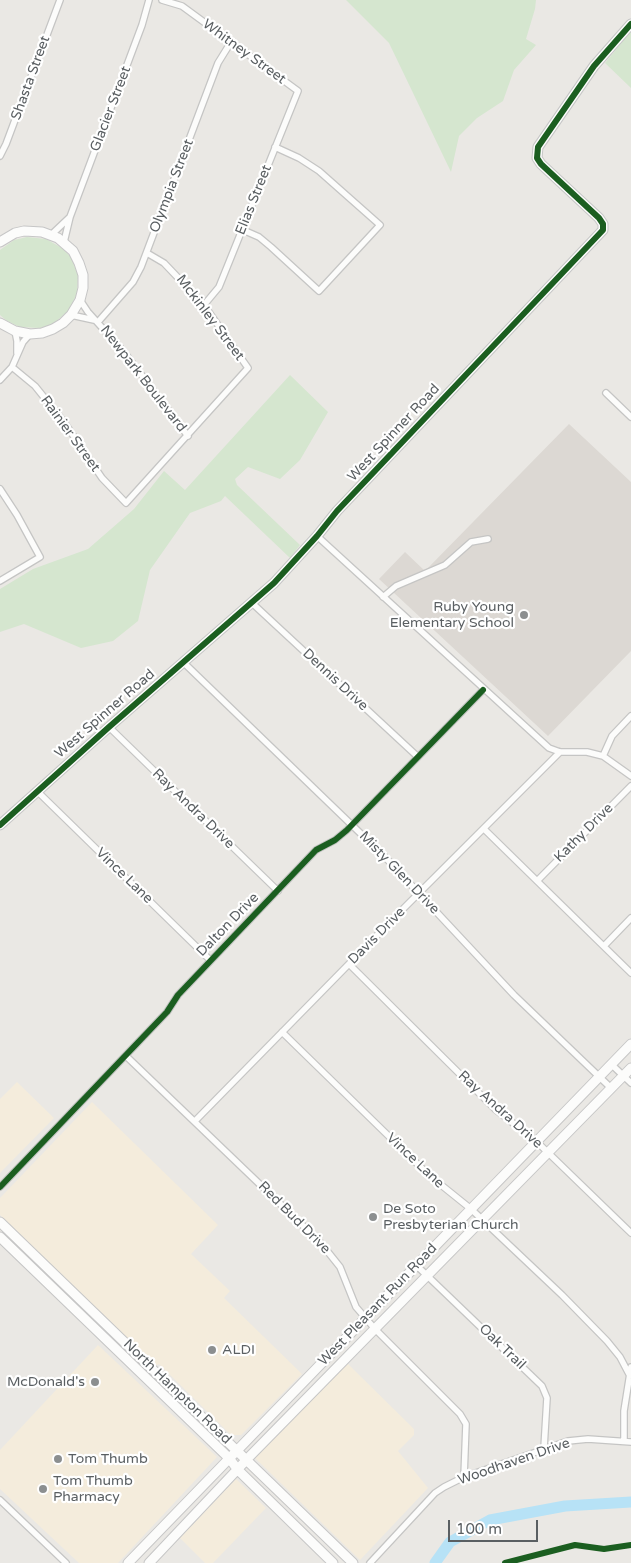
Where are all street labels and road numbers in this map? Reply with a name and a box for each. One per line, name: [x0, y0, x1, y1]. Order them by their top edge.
street label: Whitney Street: [199, 16, 289, 88]
street label: Shasta Street: [8, 34, 54, 122]
street label: Glacier Street: [87, 64, 135, 154]
street label: Olympia Street: [146, 137, 198, 235]
street label: Elias Street: [232, 162, 276, 238]
street label: Mckinley Street: [172, 272, 248, 364]
street label: Newpark Boulevard: [96, 322, 190, 436]
street label: West Spinner Road: [345, 381, 443, 485]
street label: Rainier Street: [37, 393, 103, 475]
street label: Dennis Drive: [299, 645, 371, 715]
street label: West Spinner Road: [52, 666, 158, 762]
street label: Ray Andra Drive: [148, 765, 238, 853]
street label: Kathy Drive: [551, 800, 617, 866]
street label: Misty Glen Drive: [355, 828, 443, 918]
street label: Vince Lane: [92, 845, 156, 907]
street label: Dalton Drive: [193, 890, 263, 960]
street label: Davis Drive: [345, 904, 409, 968]
street label: Ray Andra Drive: [454, 1068, 546, 1152]
street label: Vince Lane: [383, 1130, 447, 1192]
street label: Red Bud Drive: [254, 1178, 334, 1258]
street label: West Pleasant Run Road: [315, 1240, 441, 1370]
street label: Oak Trail: [475, 1321, 529, 1373]
street label: North Hampton Road: [120, 1336, 234, 1448]
street label: Woodhaven Drive: [456, 1435, 572, 1489]

